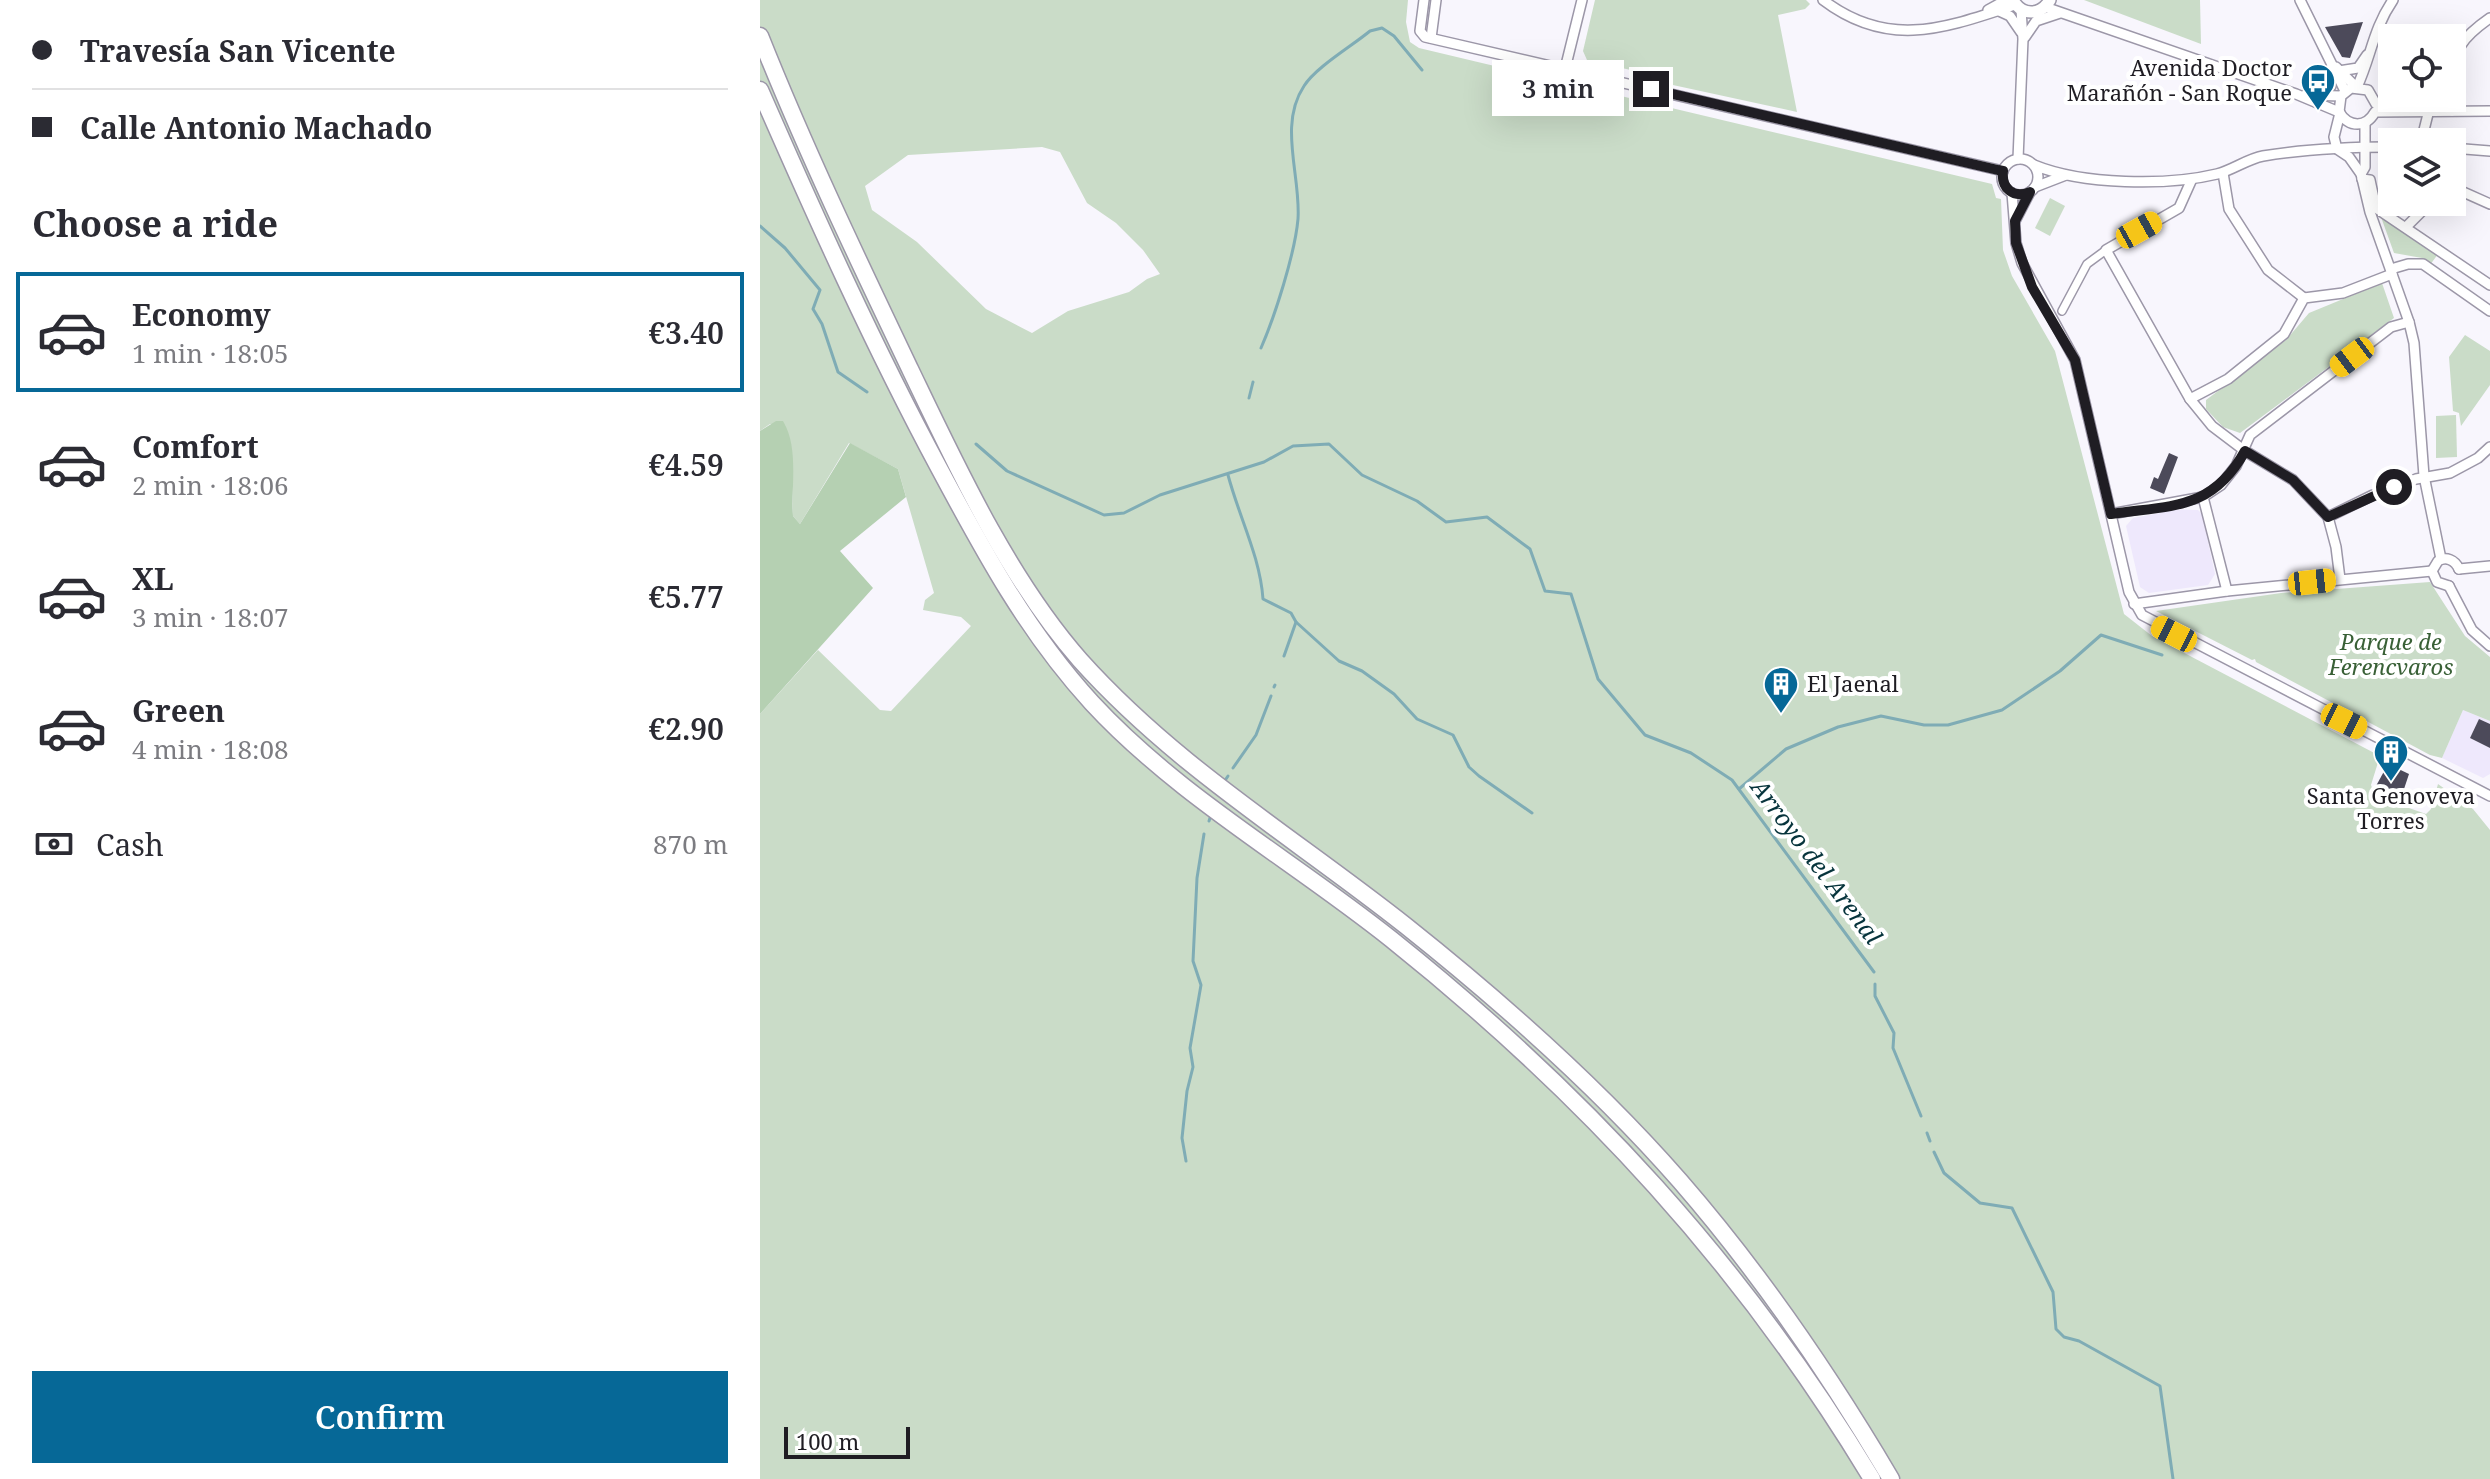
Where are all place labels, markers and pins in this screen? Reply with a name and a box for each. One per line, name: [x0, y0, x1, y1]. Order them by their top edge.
place label: Avenida Doctor Marañón - San Roque: [2067, 52, 2293, 107]
bus stop icon: Avenida Doctor Marañón - San Roque: [2299, 62, 2337, 112]
building icon: El Jaenal: [1762, 665, 1800, 715]
place label: El Jaenal: [1807, 668, 1899, 698]
building icon: Santa Genoveva Torres: [2372, 733, 2410, 783]
place label: Santa Genoveva Torres: [2307, 780, 2475, 835]

